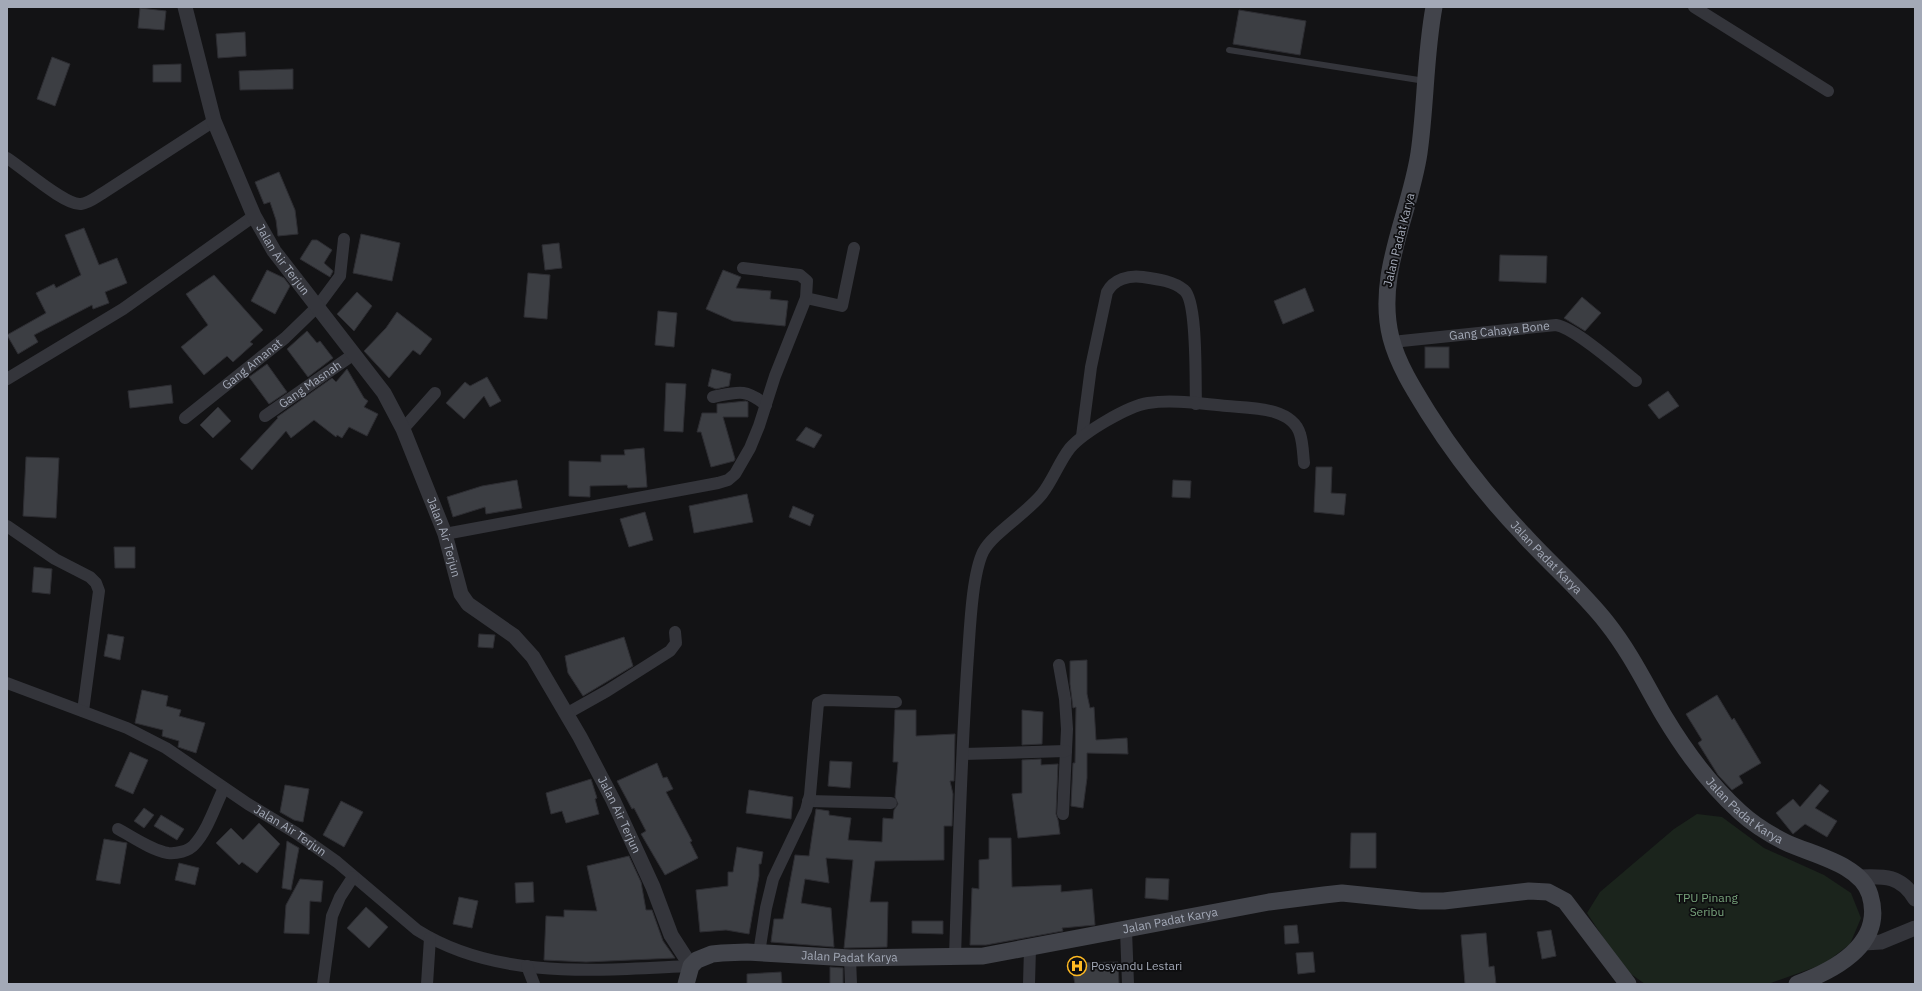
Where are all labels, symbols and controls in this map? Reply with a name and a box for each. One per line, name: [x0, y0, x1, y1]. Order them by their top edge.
street label: Jalan Padat Karya: [1380, 191, 1418, 288]
street label: Jalan Air Terjun: [253, 221, 313, 298]
street label: Gang Cahaya Bone: [1448, 318, 1551, 343]
street label: Gang Amanat: [219, 335, 285, 392]
street label: Gang Masnah: [276, 357, 344, 411]
street label: Jalan Air Terjun: [424, 495, 464, 579]
street label: Jalan Padat Karya: [1508, 517, 1586, 597]
street label: Jalan Air Terjun: [595, 773, 644, 855]
street label: Jalan Padat Karya: [1703, 774, 1786, 847]
street label: Jalan Air Terjun: [251, 801, 330, 859]
park label: TPU Pinang Seribu: [1676, 890, 1739, 919]
street label: Jalan Padat Karya: [1121, 904, 1219, 937]
street label: Jalan Padat Karya: [801, 947, 898, 965]
hospital icon: Posyandu Lestari: [1066, 955, 1088, 977]
place label: Posyandu Lestari: [1091, 958, 1182, 973]

